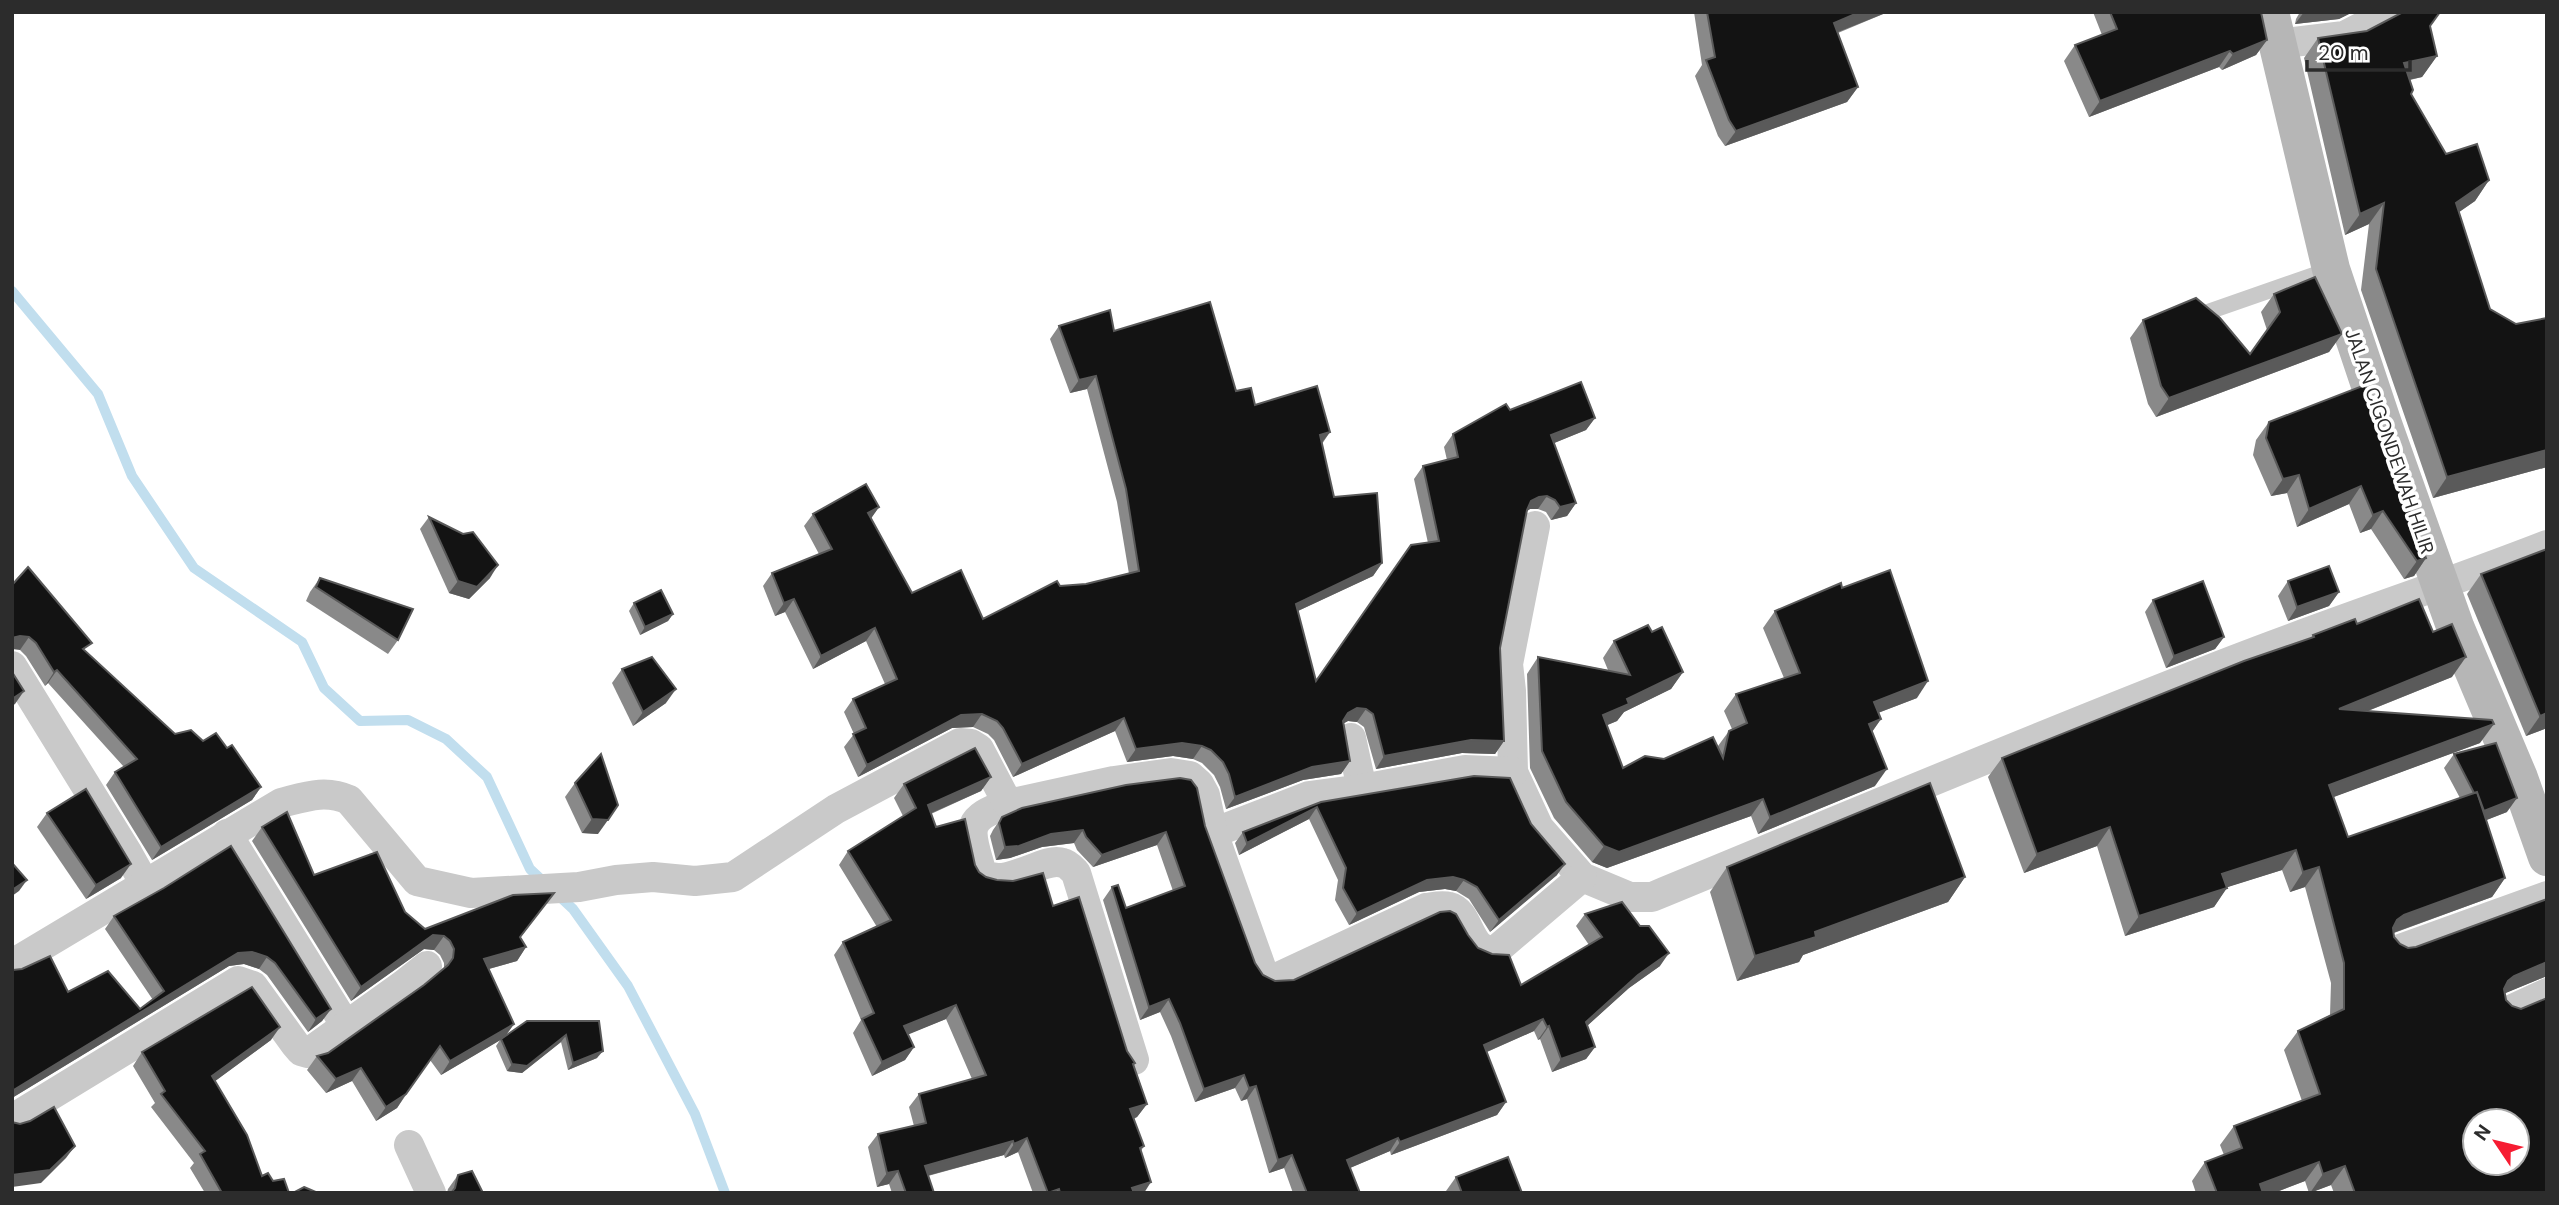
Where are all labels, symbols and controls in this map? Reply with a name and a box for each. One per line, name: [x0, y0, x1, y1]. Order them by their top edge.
scale bar: [2307, 28, 2410, 72]
text: 20 m: [2318, 39, 2369, 67]
street label: JALAN CIGONDEWAH HILIR: [2339, 325, 2440, 557]
north arrow: [2461, 1107, 2531, 1177]
text: N: [2468, 1120, 2497, 1145]

